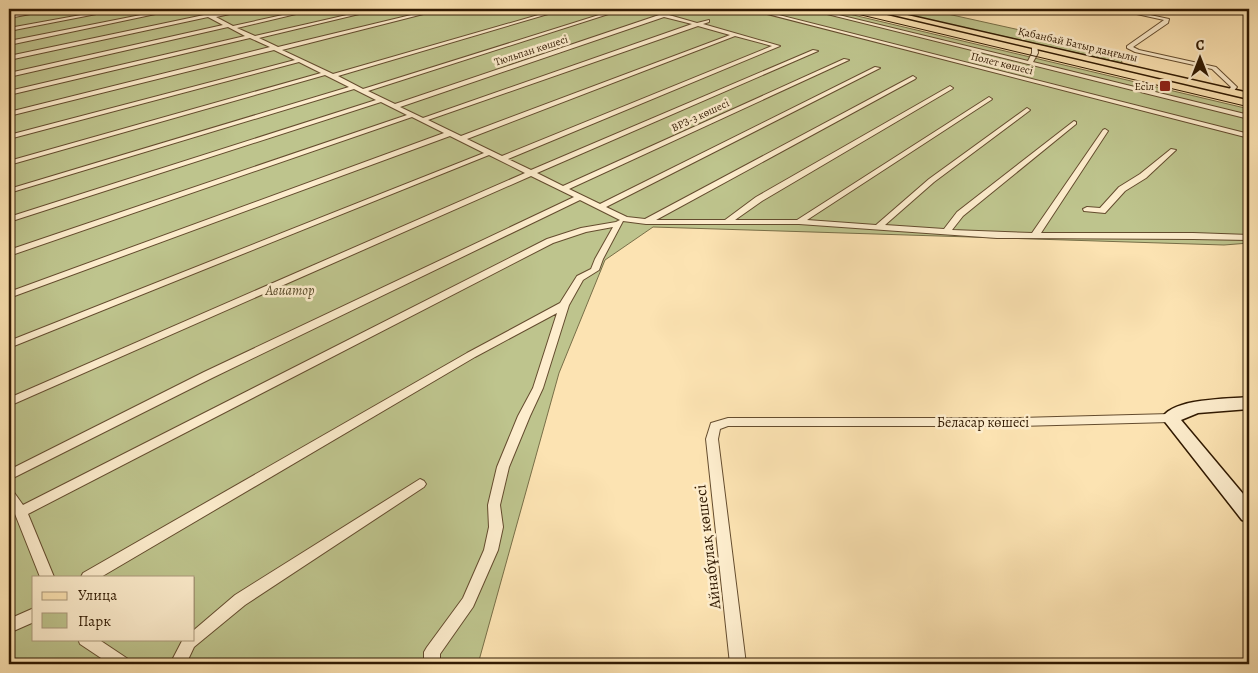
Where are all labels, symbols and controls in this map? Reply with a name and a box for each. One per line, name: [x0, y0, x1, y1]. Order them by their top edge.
street label: Қабанбай Батыр даңғылы: [1017, 23, 1139, 66]
street label: Тюльпан көшесі: [492, 31, 570, 69]
north arrow: [1176, 32, 1226, 82]
text: С: [1196, 36, 1205, 55]
street label: Полет көшесі: [969, 49, 1035, 78]
place label: Есіл: [1134, 79, 1155, 94]
marker: Есіл: [1158, 79, 1172, 93]
street label: ВРЗ-3 көшесі: [669, 95, 732, 135]
park label: Авиатор: [265, 281, 315, 300]
street label: Беласар көшесі: [937, 413, 1029, 432]
street label: Айнабұлақ көшесі: [689, 483, 727, 611]
legend: [32, 576, 195, 640]
text: Улица: [78, 585, 117, 605]
text: Парк: [78, 611, 111, 631]

